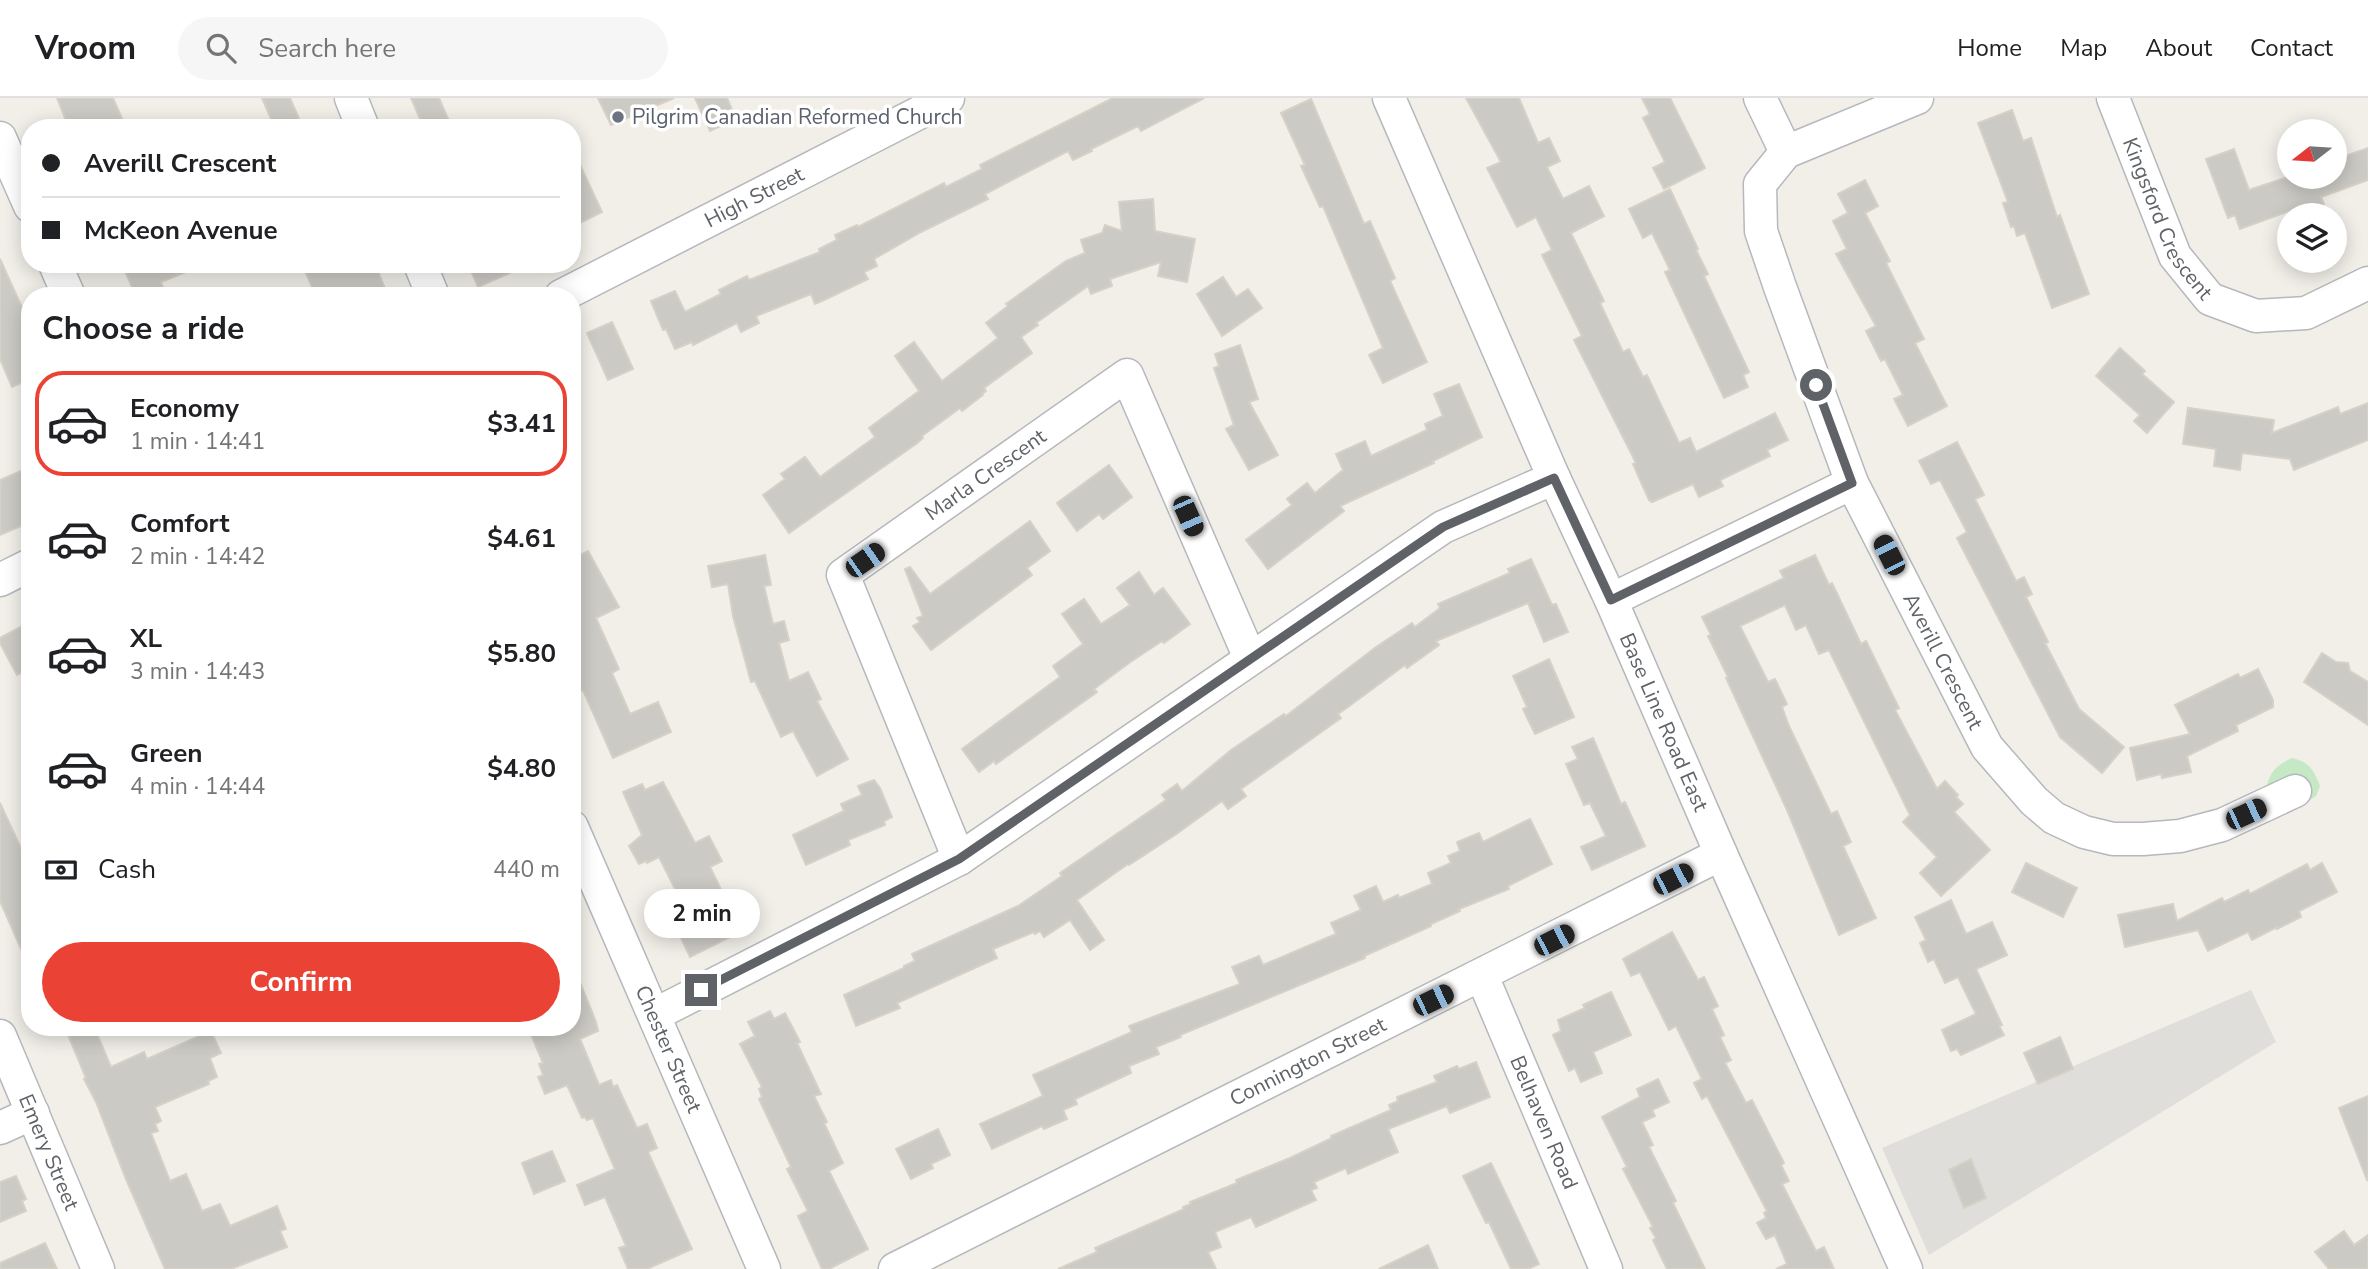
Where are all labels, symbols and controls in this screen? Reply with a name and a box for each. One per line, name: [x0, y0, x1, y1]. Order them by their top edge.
search box: [178, 17, 668, 80]
text: Vroom: [35, 26, 136, 71]
icon: search: [202, 29, 240, 67]
text: Search here: [258, 31, 396, 66]
text: Home: [1957, 32, 2022, 64]
text: Map: [2060, 32, 2107, 64]
text: About: [2145, 32, 2212, 64]
text: Contact: [2250, 32, 2333, 64]
place label: Pilgrim Canadian Reformed Church: [632, 103, 962, 131]
marker: Pilgrim Canadian Reformed Church: [610, 109, 626, 125]
north arrow: [2277, 119, 2347, 189]
map controls: [2277, 119, 2347, 273]
street label: Kingsford Crescent: [2116, 134, 2219, 306]
text: Averill Crescent: [84, 146, 276, 181]
street label: High Street: [700, 160, 809, 234]
button: layers: [2277, 203, 2347, 273]
text: McKeon Avenue: [84, 213, 278, 248]
text: Choose a ride: [42, 307, 244, 350]
route start: [1800, 369, 1832, 401]
text: Economy: [130, 391, 239, 426]
icon: car: [46, 392, 109, 455]
text: $3.41: [487, 406, 556, 441]
street label: Marla Crescent: [919, 422, 1052, 527]
text: 1 min · 14:41: [130, 426, 265, 457]
car: [1170, 493, 1207, 539]
text: Comfort: [130, 506, 230, 541]
icon: car: [46, 507, 109, 570]
text: $4.61: [487, 521, 556, 556]
car: [1871, 532, 1908, 578]
car: [842, 539, 889, 581]
text: 2 min · 14:42: [130, 541, 265, 572]
street label: Averill Crescent: [1897, 588, 1990, 735]
text: XL: [130, 621, 162, 656]
icon: car: [46, 622, 109, 685]
street label: Base Line Road East: [1613, 629, 1715, 816]
text: $5.80: [487, 636, 556, 671]
text: 3 min · 14:43: [130, 656, 265, 687]
text: Green: [130, 736, 203, 771]
icon: car: [46, 737, 109, 800]
text: $4.80: [487, 751, 556, 786]
text: 4 min · 14:44: [130, 771, 265, 802]
car: [2223, 796, 2270, 832]
icon: cash: [42, 851, 80, 889]
text: Cash: [98, 852, 156, 887]
text: 440 m: [493, 854, 560, 885]
car: [1650, 860, 1697, 898]
callout: 2 min: [643, 888, 759, 938]
text: 2 min: [672, 898, 732, 929]
car: [1531, 921, 1578, 959]
button: Confirm: [42, 942, 560, 1022]
route end: [685, 974, 717, 1006]
street label: Chester Street: [628, 981, 709, 1117]
car: [1410, 981, 1457, 1019]
street label: Connington Street: [1225, 1010, 1391, 1113]
street label: Belhaven Road: [1503, 1051, 1585, 1194]
street label: Emery Street: [12, 1090, 86, 1215]

